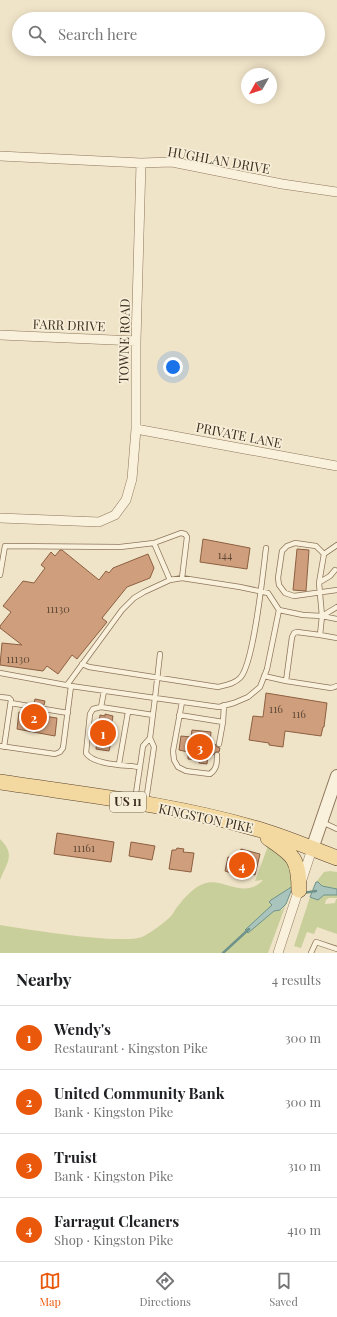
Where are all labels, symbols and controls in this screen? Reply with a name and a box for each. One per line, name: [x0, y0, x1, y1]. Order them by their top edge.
search box: [12, 12, 325, 56]
icon: search: [26, 23, 48, 45]
text: Search here: [58, 24, 137, 44]
north arrow: [241, 68, 277, 104]
street label: HUGHLAN DRIVE: [166, 142, 272, 177]
street label: TOWNE ROAD: [114, 298, 133, 384]
street label: FARR DRIVE: [32, 315, 106, 334]
your location: [163, 357, 183, 377]
street label: PRIVATE LANE: [195, 418, 284, 451]
house number: 144: [218, 547, 233, 562]
house number: 11130: [46, 601, 70, 616]
house number: 11130: [6, 651, 30, 666]
house number: 116: [269, 701, 283, 716]
pin: 2: [21, 702, 47, 732]
house number: 116: [292, 706, 306, 721]
pin: 1: [90, 718, 116, 748]
pin: 3: [187, 732, 213, 762]
road number: US 11: [110, 792, 146, 812]
street label: KINGSTON PIKE: [157, 799, 255, 836]
house number: 11161: [73, 840, 95, 855]
pin: 4: [229, 850, 255, 880]
text: Nearby: [16, 968, 71, 990]
text: 4 results: [272, 971, 321, 988]
text: Wendy's: [54, 1019, 111, 1039]
text: 1: [27, 1029, 31, 1046]
text: 300 m: [285, 1029, 321, 1046]
text: Restaurant · Kingston Pike: [54, 1039, 208, 1056]
text: United Community Bank: [54, 1083, 224, 1103]
text: 2: [26, 1093, 32, 1110]
text: 300 m: [285, 1093, 321, 1110]
text: Bank · Kingston Pike: [54, 1103, 173, 1120]
text: Truist: [54, 1147, 97, 1167]
text: 3: [26, 1157, 32, 1174]
text: 310 m: [288, 1157, 321, 1174]
text: Bank · Kingston Pike: [54, 1167, 173, 1184]
text: Farragut Cleaners: [54, 1211, 179, 1231]
text: 4: [26, 1221, 32, 1238]
text: 410 m: [287, 1221, 321, 1238]
text: Shop · Kingston Pike: [54, 1231, 173, 1248]
tab: Map: [39, 1270, 61, 1309]
tab: Directions: [139, 1270, 191, 1309]
tab: Saved: [269, 1270, 298, 1309]

